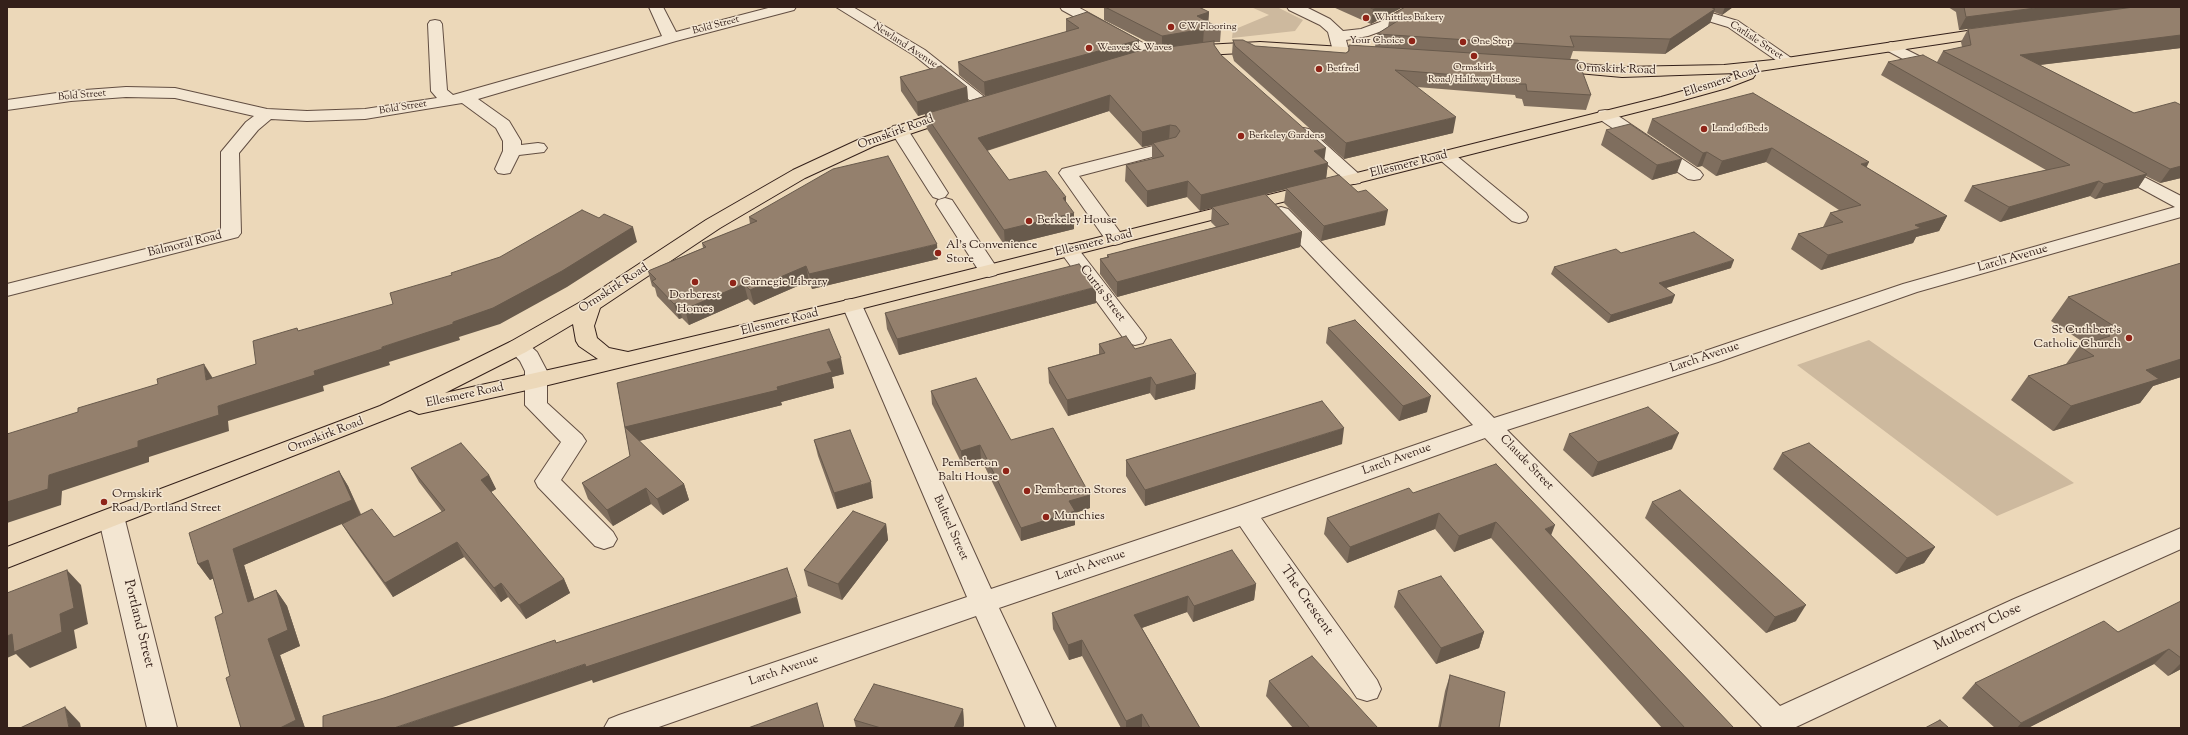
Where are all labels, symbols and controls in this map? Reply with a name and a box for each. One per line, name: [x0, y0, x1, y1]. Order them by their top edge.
place label: Whittles Bakery: [1374, 12, 1444, 24]
marker: Whittles Bakery: [1361, 13, 1371, 23]
street label: Bold Street: [691, 14, 741, 38]
street label: Carlisle Street: [1727, 19, 1785, 63]
street label: Newland Avenue: [871, 21, 939, 71]
place label: CW Flooring: [1179, 21, 1237, 33]
marker: CW Flooring: [1166, 22, 1176, 32]
place label: Your Choice: [1349, 35, 1404, 47]
marker: Your Choice: [1407, 36, 1417, 46]
place label: One Stop: [1471, 36, 1512, 48]
marker: One Stop: [1458, 37, 1468, 47]
place label: Weaves & Waves: [1097, 42, 1172, 54]
marker: Weaves & Waves: [1084, 43, 1094, 53]
marker: Ormskirk Road/Halfway House: [1469, 51, 1479, 61]
street label: Ormskirk Road: [1576, 61, 1656, 79]
place label: Ormskirk Road/Halfway House: [1428, 62, 1520, 86]
place label: Betfred: [1327, 63, 1359, 75]
street label: Ellesmere Road: [1682, 63, 1762, 101]
marker: Betfred: [1314, 64, 1324, 74]
street label: Bold Street: [58, 88, 106, 104]
street label: Bold Street: [378, 98, 428, 118]
street label: Ormskirk Road: [856, 113, 936, 153]
place label: Land of Beds: [1712, 123, 1768, 135]
marker: Land of Beds: [1699, 124, 1709, 134]
place label: Berkeley Gardens: [1249, 130, 1324, 142]
marker: Berkeley Gardens: [1236, 131, 1246, 141]
street label: Ellesmere Road: [1369, 148, 1449, 182]
place label: Berkeley House: [1037, 214, 1117, 228]
marker: Berkeley House: [1024, 216, 1034, 226]
street label: Ellesmere Road: [1054, 227, 1134, 261]
street label: Balmoral Road: [147, 229, 223, 261]
place label: Al's Convenience Store: [946, 239, 1037, 267]
street label: Larch Avenue: [1976, 242, 2050, 276]
marker: Al's Convenience Store: [933, 248, 943, 258]
street label: Ormskirk Road: [577, 261, 651, 317]
street label: Curtis Street: [1076, 263, 1128, 325]
place label: Carnegie Library: [741, 276, 828, 290]
marker: Dorbcrest Homes: [690, 277, 700, 287]
marker: Carnegie Library: [728, 278, 738, 288]
place label: Dorbcrest Homes: [669, 289, 721, 317]
street label: Ellesmere Road: [740, 306, 820, 340]
place label: St Cuthbert's Catholic Church: [2033, 324, 2121, 352]
marker: St Cuthbert's Catholic Church: [2124, 333, 2134, 343]
street label: Larch Avenue: [1669, 339, 1741, 377]
street label: Ellesmere Road: [425, 381, 505, 411]
street label: Ormskirk Road: [286, 415, 366, 457]
street label: Claude Street: [1496, 432, 1556, 494]
street label: Larch Avenue: [1361, 441, 1433, 479]
place label: Pemberton Balti House: [938, 457, 998, 485]
marker: Pemberton Balti House: [1001, 466, 1011, 476]
place label: Pemberton Stores: [1035, 484, 1126, 498]
marker: Pemberton Stores: [1022, 486, 1032, 496]
place label: Ormskirk Road/Portland Street: [112, 488, 221, 516]
street label: Bulteel Street: [929, 493, 971, 563]
marker: Ormskirk Road/Portland Street: [99, 497, 109, 507]
place label: Munchies: [1054, 510, 1105, 524]
marker: Munchies: [1041, 512, 1051, 522]
street label: Larch Avenue: [1055, 547, 1127, 585]
street label: The Crescent: [1276, 563, 1336, 639]
street label: Portland Street: [119, 578, 157, 670]
street label: Mulberry Close: [1932, 601, 2024, 655]
street label: Larch Avenue: [748, 652, 820, 690]

